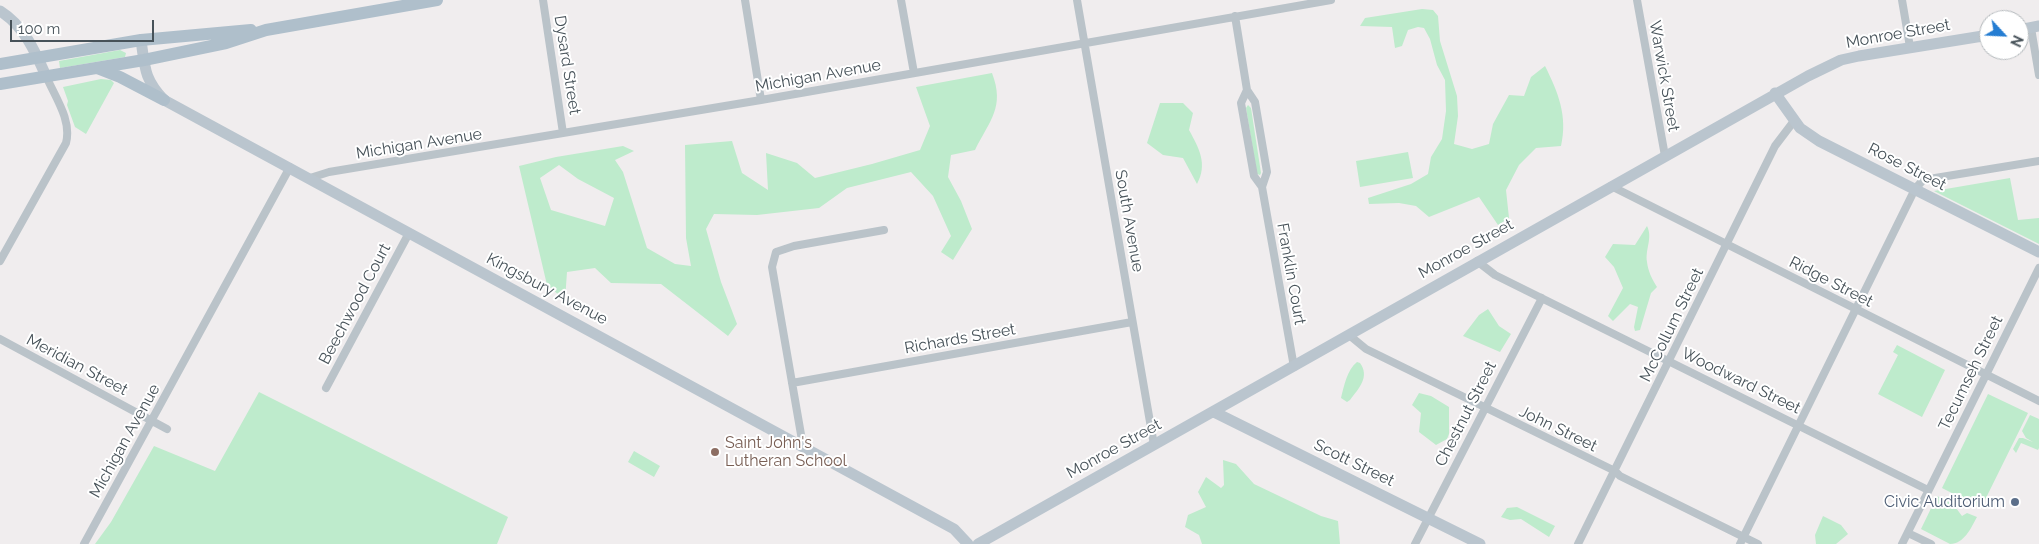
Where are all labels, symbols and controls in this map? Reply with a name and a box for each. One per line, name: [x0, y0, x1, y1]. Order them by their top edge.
scale bar: [12, 10, 156, 42]
north arrow: [1979, 10, 2029, 60]
street label: Dysard Street: [550, 14, 584, 116]
street label: Monroe Street: [1844, 15, 1952, 53]
street label: Warwick Street: [1645, 19, 1683, 133]
text: 100 m: [18, 20, 60, 38]
text: N: [2007, 33, 2026, 49]
street label: Michigan Avenue: [754, 55, 882, 97]
street label: Michigan Avenue: [355, 125, 483, 163]
street label: Rose Street: [1865, 139, 1949, 195]
street label: South Avenue: [1111, 168, 1147, 274]
street label: Monroe Street: [1415, 215, 1517, 283]
street label: Franklin Court: [1273, 222, 1309, 326]
street label: Beechwood Court: [315, 240, 395, 368]
street label: Kingsbury Avenue: [483, 249, 611, 329]
street label: Ridge Street: [1786, 253, 1876, 311]
street label: McCollum Street: [1636, 265, 1708, 385]
street label: Tecumseh Street: [1935, 313, 2007, 433]
street label: Richards Street: [903, 320, 1017, 358]
street label: Meridian Street: [23, 330, 131, 400]
street label: Woodward Street: [1678, 344, 1804, 418]
street label: Chestnut Street: [1431, 358, 1501, 470]
street label: Michigan Avenue: [86, 381, 164, 501]
street label: John Street: [1516, 402, 1600, 456]
street label: Monroe Street: [1063, 415, 1165, 483]
place label: Saint John's Lutheran School: [725, 433, 847, 471]
street label: Scott Street: [1311, 435, 1397, 491]
marker: Saint John's Lutheran School: [709, 446, 721, 458]
place label: Civic Auditorium: [1884, 492, 2005, 512]
marker: Civic Auditorium: [2009, 496, 2021, 508]

